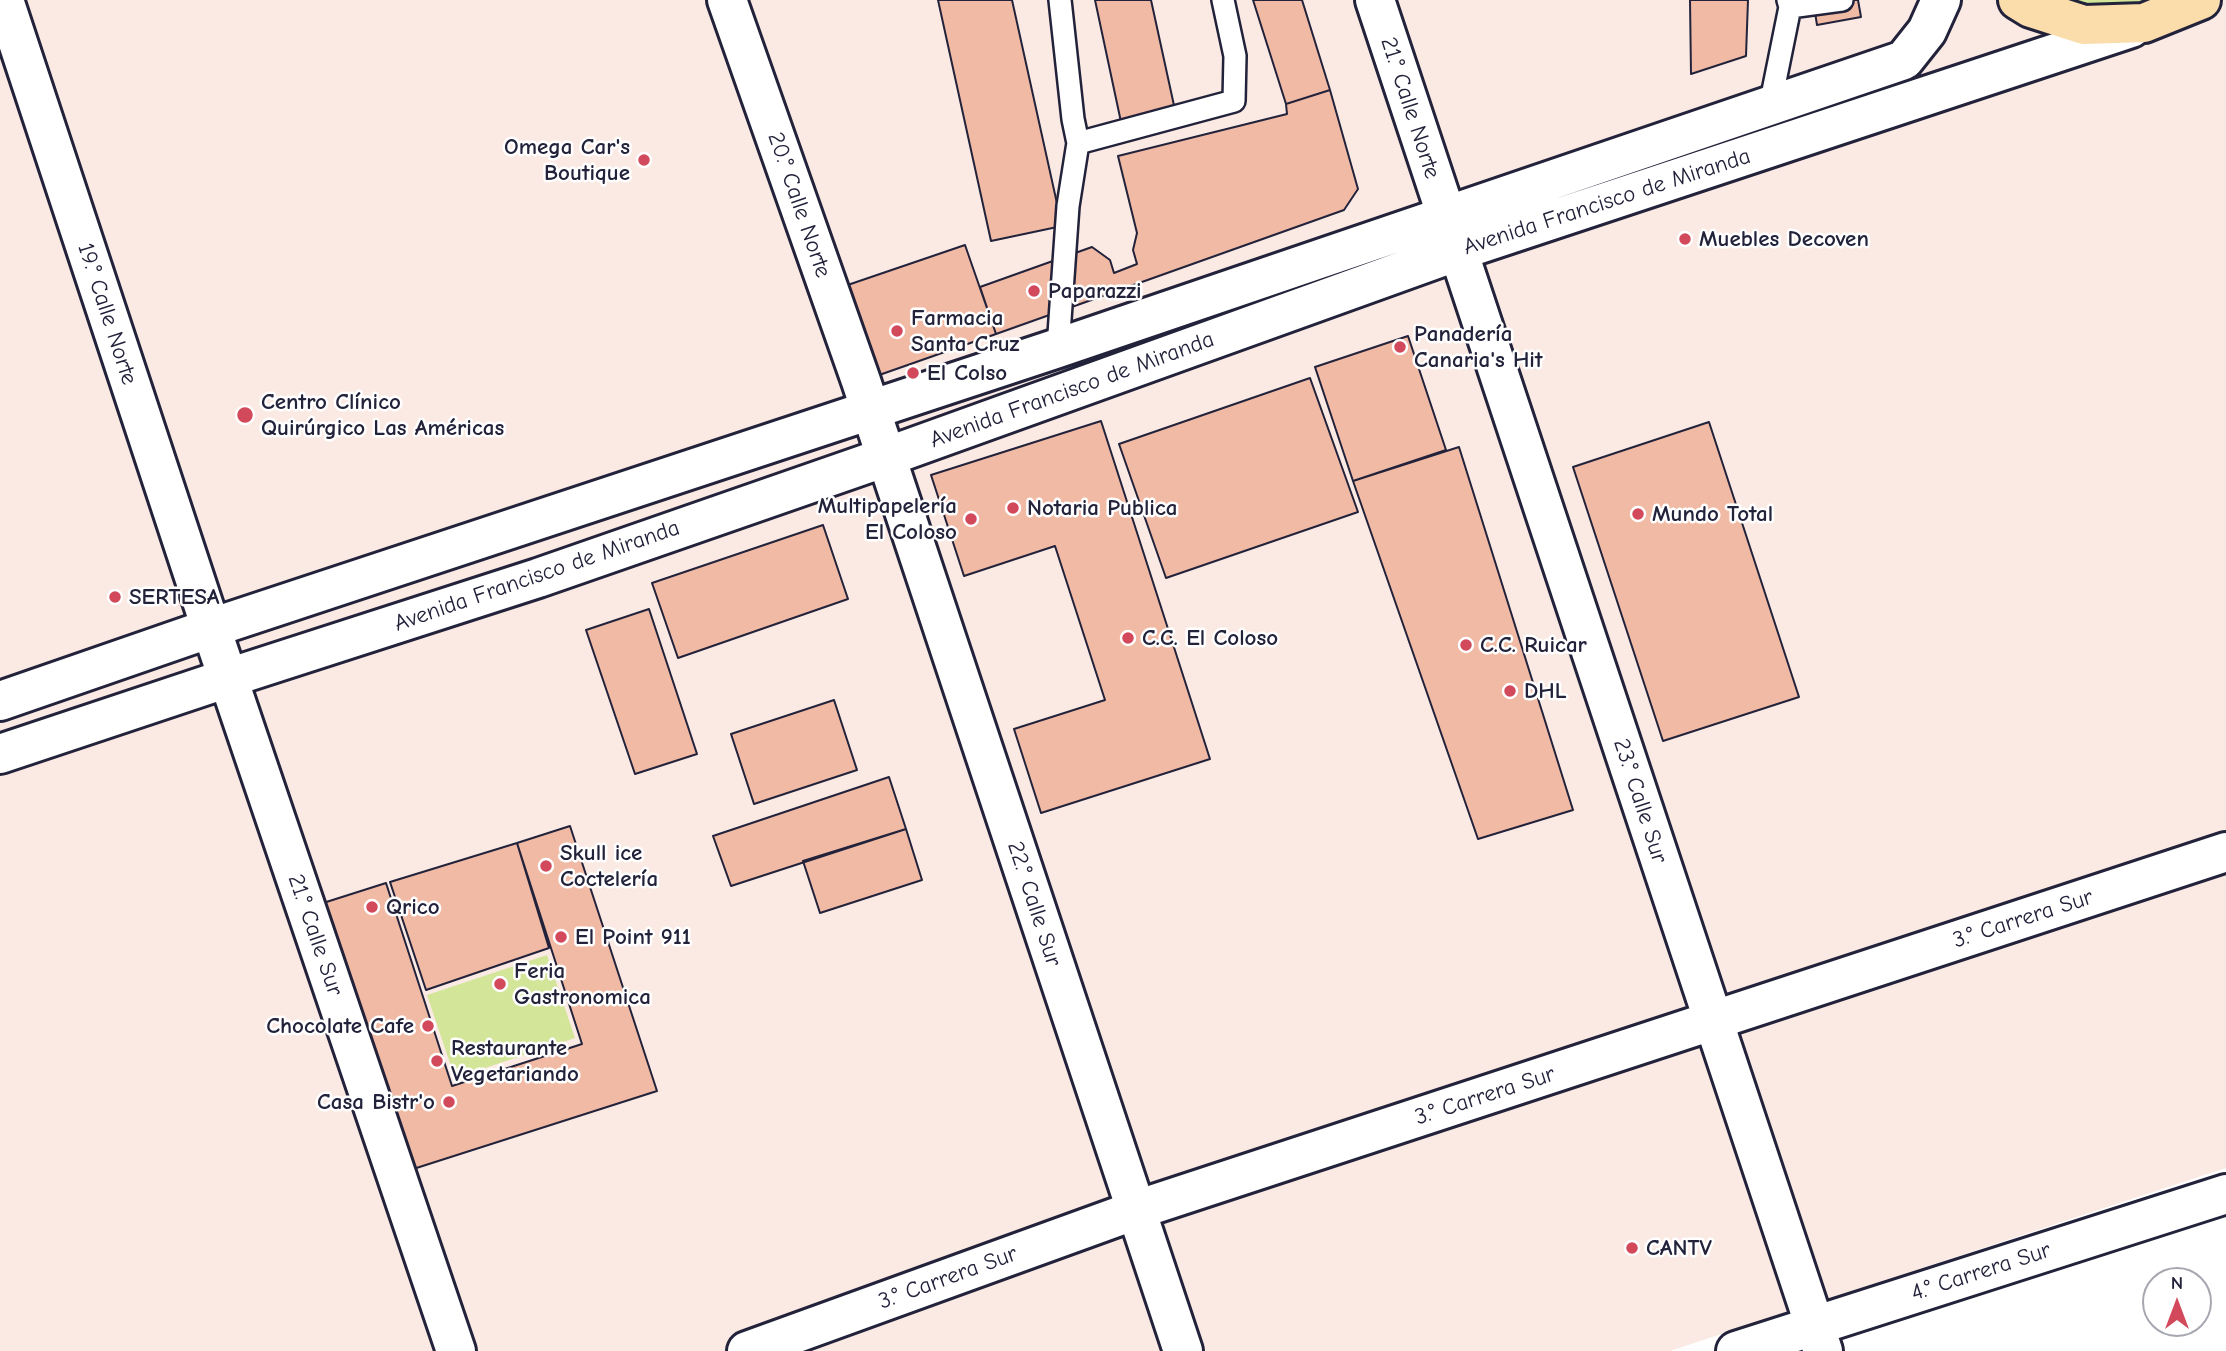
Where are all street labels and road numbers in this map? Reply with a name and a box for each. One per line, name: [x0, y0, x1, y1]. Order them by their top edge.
street label: 21.° Calle Norte: [1374, 34, 1446, 182]
street label: 20.° Calle Norte: [761, 129, 837, 281]
street label: Avenida Francisco de Miranda: [1460, 142, 1754, 262]
street label: 19.° Calle Norte: [71, 240, 143, 388]
street label: Avenida Francisco de Miranda: [926, 326, 1218, 454]
street label: Avenida Francisco de Miranda: [391, 514, 683, 638]
street label: 23.° Calle Sur: [1607, 735, 1673, 867]
street label: 22.° Calle Sur: [1001, 838, 1067, 970]
street label: 21.° Calle Sur: [281, 871, 349, 999]
street label: 3.° Carrera Sur: [1949, 883, 2097, 955]
street label: 3.° Carrera Sur: [1411, 1060, 1559, 1132]
street label: 4.° Carrera Sur: [1908, 1236, 2054, 1308]
street label: 3.° Carrera Sur: [875, 1240, 1021, 1316]

